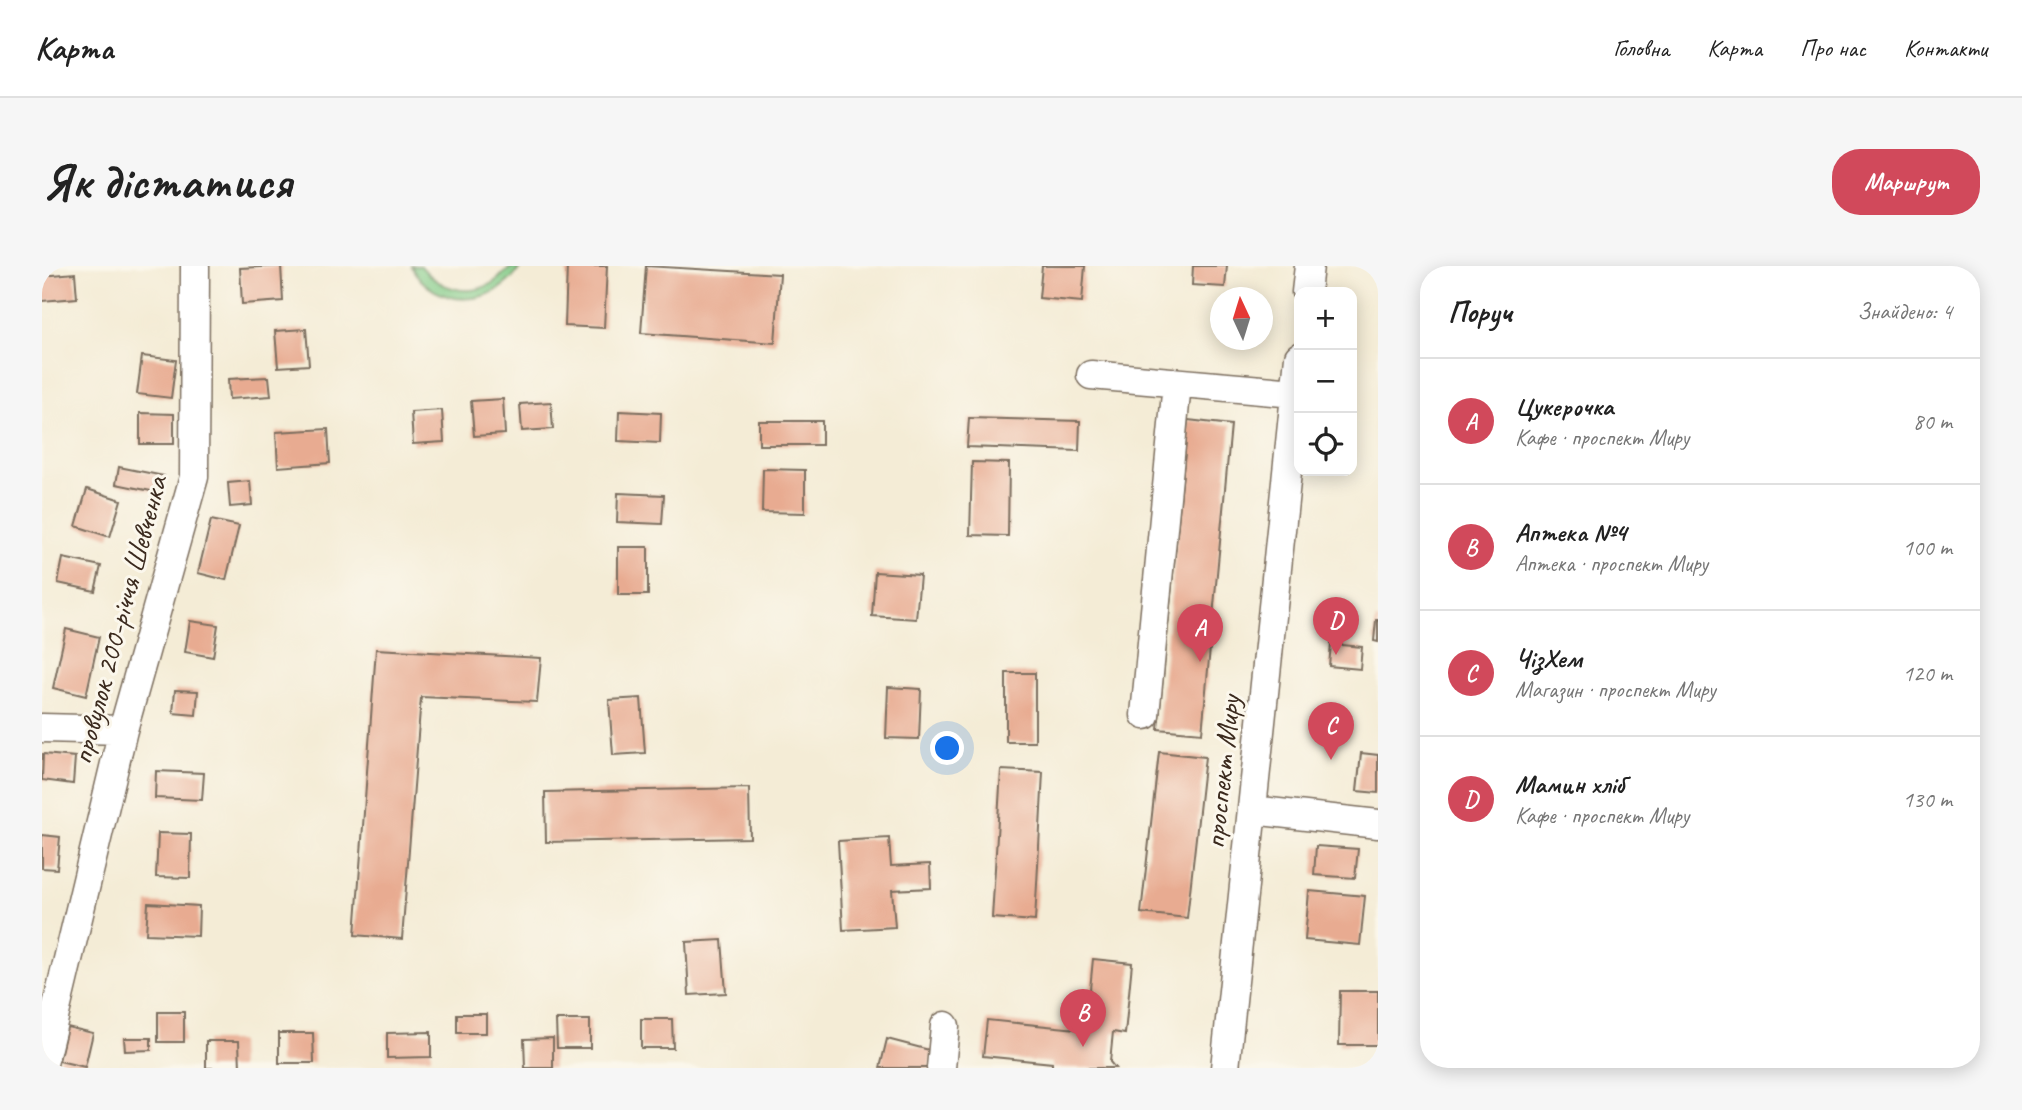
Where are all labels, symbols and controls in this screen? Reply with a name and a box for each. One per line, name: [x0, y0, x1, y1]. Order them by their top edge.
text: Карта: [35, 27, 114, 69]
text: Головна: [1613, 33, 1669, 63]
text: Карта: [1707, 33, 1762, 63]
text: Про нас: [1800, 33, 1866, 63]
text: Контакти: [1904, 33, 1987, 63]
button: Маршрут: [1832, 149, 1980, 215]
text: Як дістатися: [42, 151, 292, 213]
north arrow: [1210, 287, 1273, 350]
map controls: [1294, 287, 1357, 476]
button: +: [1294, 287, 1357, 350]
text: Поруч: [1448, 293, 1512, 331]
text: Знайдено: 4: [1857, 297, 1952, 326]
button: −: [1294, 350, 1357, 413]
text: Цукерочка: [1515, 390, 1613, 423]
text: A: [1465, 407, 1477, 436]
text: 80 m: [1913, 407, 1952, 436]
button: locate: [1294, 413, 1357, 476]
text: Кафе · проспект Миру: [1515, 423, 1689, 452]
street label: провулок 200-річчя Шевченка: [62, 470, 176, 768]
text: Аптека №4: [1515, 516, 1627, 549]
text: B: [1465, 533, 1477, 562]
text: 100 m: [1903, 533, 1952, 562]
text: Аптека · проспект Миру: [1515, 549, 1708, 578]
pin: D: [1313, 597, 1359, 655]
pin: A: [1177, 604, 1223, 662]
text: ЧізХем: [1515, 642, 1582, 675]
text: C: [1466, 659, 1476, 688]
text: 120 m: [1903, 659, 1952, 688]
text: Магазин · проспект Миру: [1515, 675, 1716, 704]
street label: проспект Миру: [1195, 691, 1249, 851]
pin: C: [1308, 702, 1354, 760]
your location: [930, 731, 964, 765]
text: Мамин хліб: [1515, 768, 1625, 801]
text: D: [1464, 785, 1478, 814]
text: 130 m: [1903, 785, 1952, 814]
text: Кафе · проспект Миру: [1515, 801, 1689, 830]
pin: B: [1060, 989, 1106, 1047]

